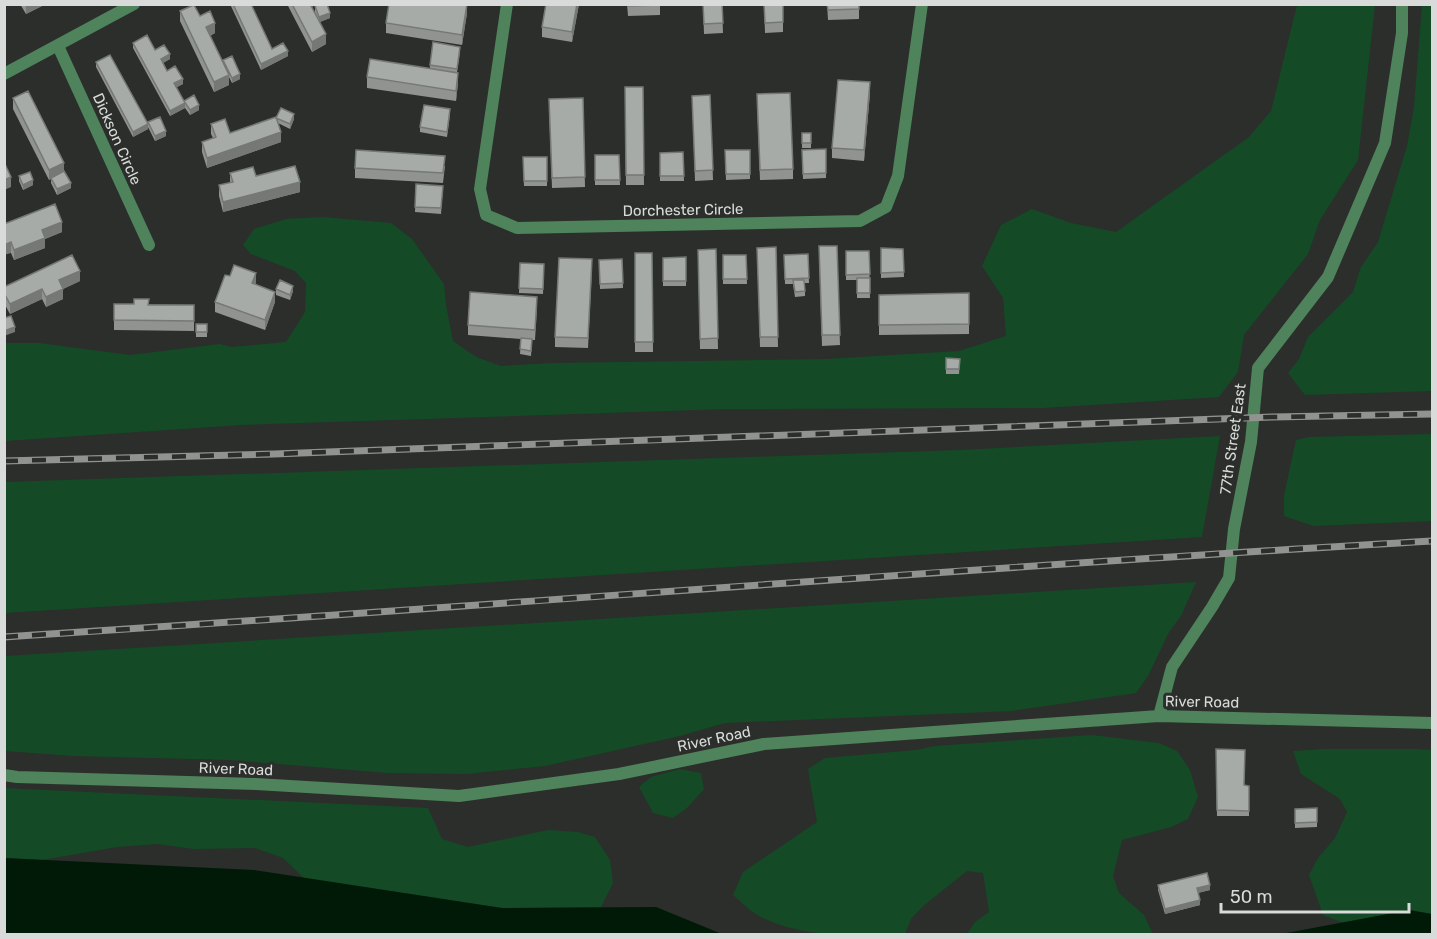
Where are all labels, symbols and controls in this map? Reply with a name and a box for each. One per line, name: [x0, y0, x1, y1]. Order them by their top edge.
street label: Dickson Circle: [89, 90, 145, 188]
street label: Dorchester Circle: [622, 200, 744, 220]
street label: 77th Street East: [1216, 382, 1250, 496]
street label: River Road: [1165, 692, 1239, 712]
street label: River Road: [676, 722, 752, 756]
street label: River Road: [198, 759, 274, 779]
scale bar: [1221, 876, 1408, 914]
text: 50 m: [1230, 886, 1273, 908]

